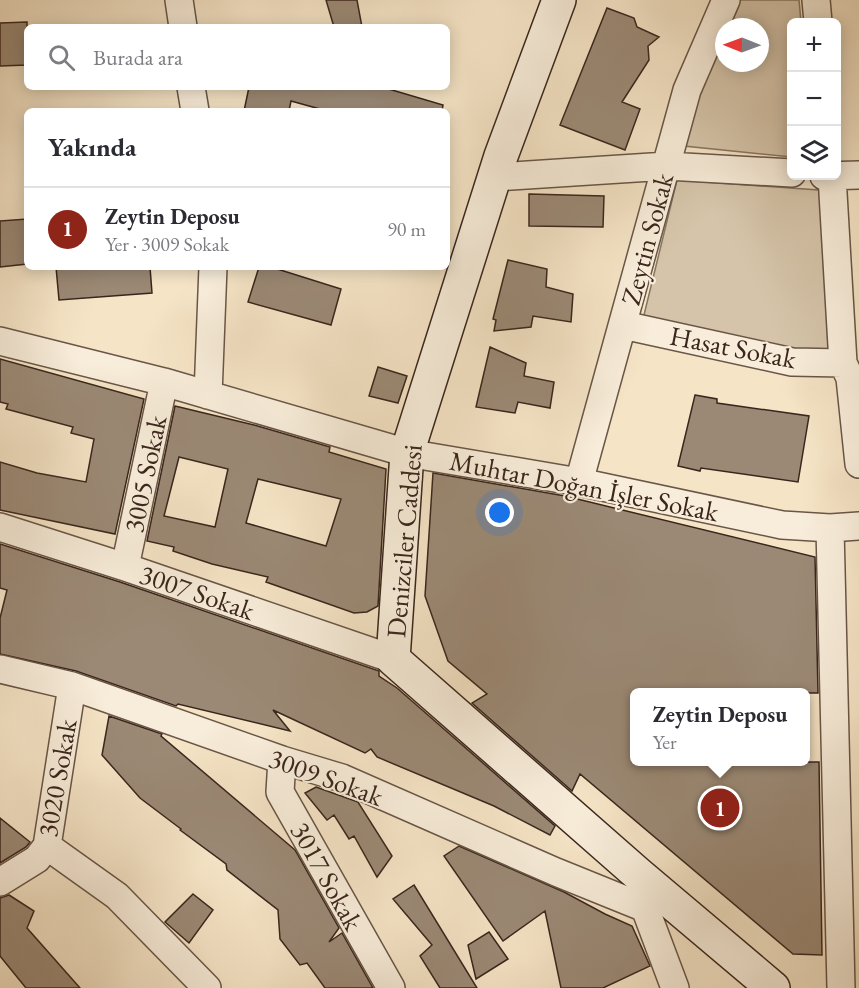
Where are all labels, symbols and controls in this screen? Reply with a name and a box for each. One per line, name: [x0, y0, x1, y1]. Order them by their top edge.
north arrow: [715, 18, 769, 72]
map controls: [787, 18, 841, 180]
button: +: [787, 18, 841, 72]
search box: [24, 24, 450, 90]
icon: search: [45, 41, 78, 74]
text: Burada ara: [93, 43, 183, 72]
button: −: [787, 72, 841, 126]
button: layers: [787, 126, 841, 180]
text: Yakında: [48, 130, 136, 164]
street label: Zeytin Sokak: [613, 169, 681, 309]
text: Zeytin Deposu: [105, 202, 240, 231]
text: 1: [62, 216, 73, 242]
text: 90 m: [387, 216, 426, 242]
text: Yer · 3009 Sokak: [105, 231, 229, 257]
street label: Hasat Sokak: [667, 318, 799, 376]
street label: 3005 Sokak: [116, 412, 175, 536]
street label: Denizciler Caddesi: [378, 442, 430, 639]
street label: Muhtar Doğan İşler Sokak: [447, 443, 722, 529]
your location: [485, 498, 514, 527]
street label: 3007 Sokak: [135, 556, 259, 628]
popup: [630, 688, 810, 766]
text: Zeytin Deposu: [653, 700, 787, 729]
street label: 3020 Sokak: [29, 716, 85, 840]
text: Yer: [653, 729, 677, 755]
street label: 3009 Sokak: [264, 740, 388, 814]
pin: 1: [700, 786, 740, 830]
street label: 3017 Sokak: [283, 816, 371, 937]

